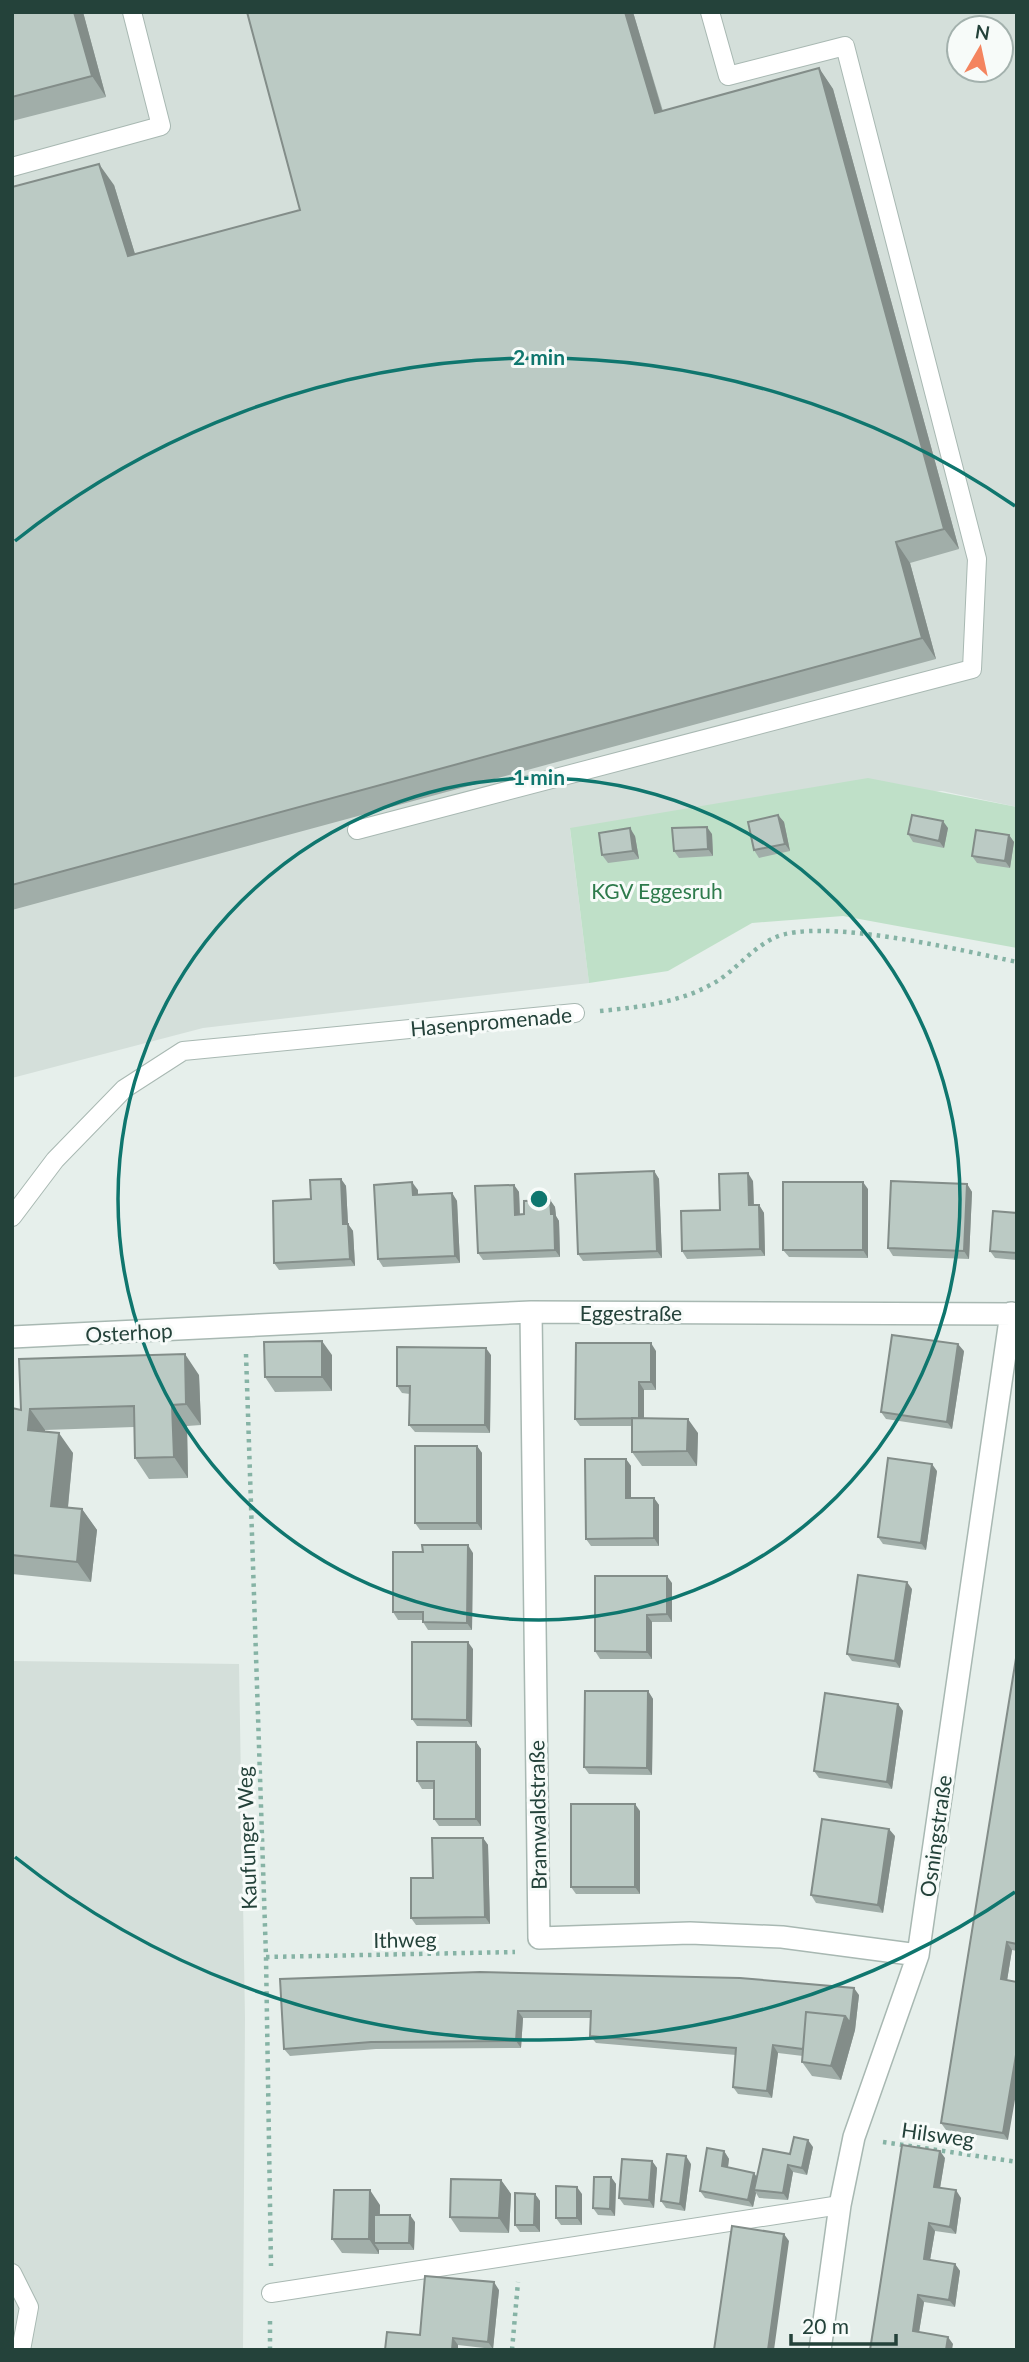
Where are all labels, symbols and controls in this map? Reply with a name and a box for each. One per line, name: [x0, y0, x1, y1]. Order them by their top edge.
north arrow: [945, 14, 1015, 84]
text: N: [974, 19, 992, 44]
text: 2 min: [513, 344, 565, 369]
text: 1 min: [513, 764, 565, 789]
park label: KGV Eggesruh: [591, 878, 723, 903]
street label: Hasenpromenade: [409, 1001, 573, 1041]
centre of rings: [527, 1187, 551, 1211]
street label: Eggestraße: [580, 1300, 682, 1325]
street label: Osterhop: [85, 1317, 173, 1347]
street label: Bramwaldstraße: [523, 1740, 551, 1890]
street label: Kaufunger Weg: [231, 1766, 261, 1910]
street label: Osningstraße: [914, 1773, 956, 1899]
street label: Ithweg: [373, 1926, 437, 1952]
street label: Hilsweg: [900, 2117, 976, 2151]
scale bar: [791, 2302, 896, 2346]
text: 20 m: [802, 2313, 849, 2338]

